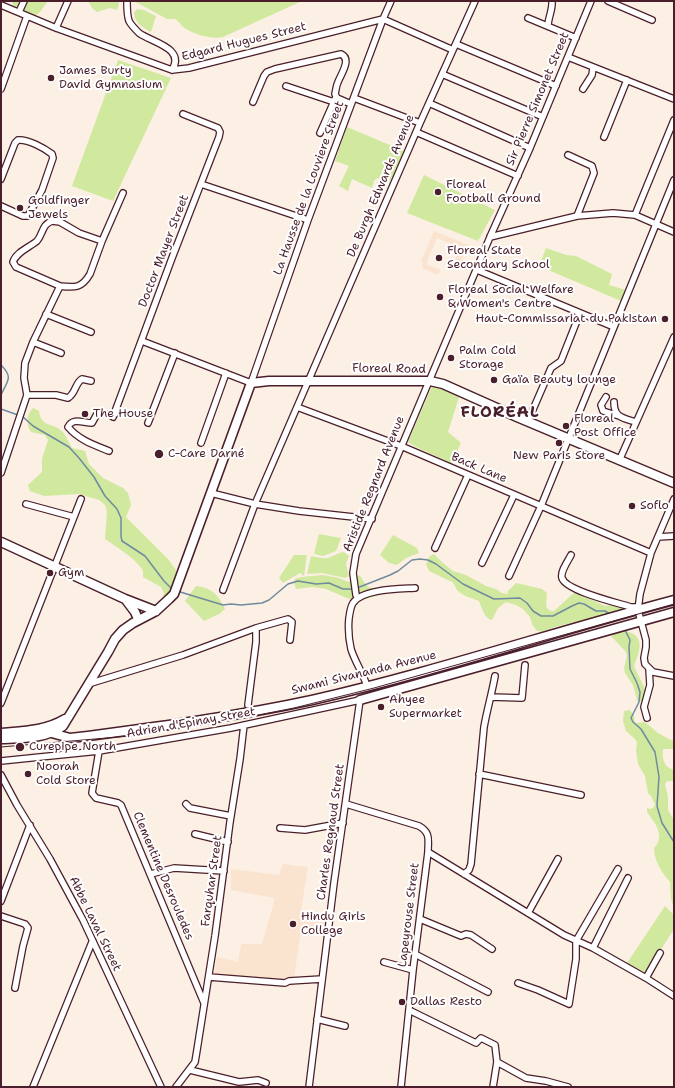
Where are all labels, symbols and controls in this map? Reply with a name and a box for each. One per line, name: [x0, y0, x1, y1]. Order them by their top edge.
street label: Edgard Hugues Street: [180, 20, 308, 64]
street label: Sir Pierre Simonet Street: [503, 30, 573, 168]
place label: James Burty David Gymnasium: [59, 64, 162, 92]
marker: James Burty David Gymnasium: [46, 73, 56, 83]
street label: La Hausse de la Louviere Street: [271, 99, 347, 277]
street label: De Burgh Edwards Avenue: [344, 112, 418, 260]
place label: Floreal Football Ground: [446, 178, 541, 206]
marker: Floreal Football Ground: [433, 187, 443, 197]
street label: Doctor Mayer Street: [136, 193, 192, 309]
place label: Goldfinger Jewels: [28, 194, 90, 222]
marker: Goldfinger Jewels: [15, 203, 25, 213]
place label: Floreal State Secondary School: [447, 244, 550, 272]
marker: Floreal State Secondary School: [434, 253, 444, 263]
place label: Floreal Social Welfare & Women's Centre: [448, 283, 574, 311]
marker: Floreal Social Welfare & Women's Centre: [435, 292, 445, 302]
place label: Haut-Commissariat du Pakistan: [475, 312, 657, 326]
marker: Haut-Commissariat du Pakistan: [660, 314, 670, 324]
place label: Palm Cold Storage: [459, 344, 516, 372]
marker: Palm Cold Storage: [446, 353, 456, 363]
street label: Floreal Road: [352, 361, 426, 377]
place label: Gaïa Beauty lounge: [502, 373, 616, 387]
marker: Gaïa Beauty lounge: [489, 375, 499, 385]
district label: FLORÉAL: [460, 403, 540, 423]
place label: The House: [93, 407, 153, 421]
marker: The House: [80, 409, 90, 419]
place label: Floreal Post Office: [574, 412, 637, 440]
street label: Aristide Regnard Avenue: [340, 414, 408, 554]
marker: Floreal Post Office: [561, 421, 571, 431]
marker: New Paris Store: [554, 438, 564, 448]
place label: C-Care Darné: [168, 447, 245, 461]
marker: C-Care Darné: [153, 448, 165, 460]
place label: New Paris Store: [513, 449, 605, 463]
street label: Back Lane: [449, 450, 509, 486]
place label: Soflo: [640, 499, 669, 513]
marker: Soflo: [627, 501, 637, 511]
place label: Gym: [58, 566, 84, 580]
marker: Gym: [45, 568, 55, 578]
street label: Swami Sivananda Avenue: [290, 648, 438, 698]
place label: Ahyee Supermarket: [389, 693, 462, 721]
marker: Ahyee Supermarket: [376, 702, 386, 712]
street label: Adrien d'Epinay Street: [125, 705, 257, 741]
place label: Curepipe North: [29, 740, 116, 754]
marker: Curepipe North: [14, 741, 26, 753]
place label: Noorah Cold Store: [36, 760, 96, 788]
street label: Charles Regnaud Street: [314, 763, 348, 901]
marker: Noorah Cold Store: [23, 769, 33, 779]
street label: Clementine Desrouledes: [129, 810, 197, 942]
street label: Farquhar Street: [198, 834, 226, 928]
street label: Lapeyrouse Street: [395, 862, 423, 968]
street label: Abbe Laval Street: [66, 874, 124, 974]
place label: Hindu Girls College: [301, 910, 366, 938]
marker: Hindu Girls College: [288, 919, 298, 929]
place label: Dallas Resto: [410, 995, 482, 1009]
marker: Dallas Resto: [397, 997, 407, 1007]

